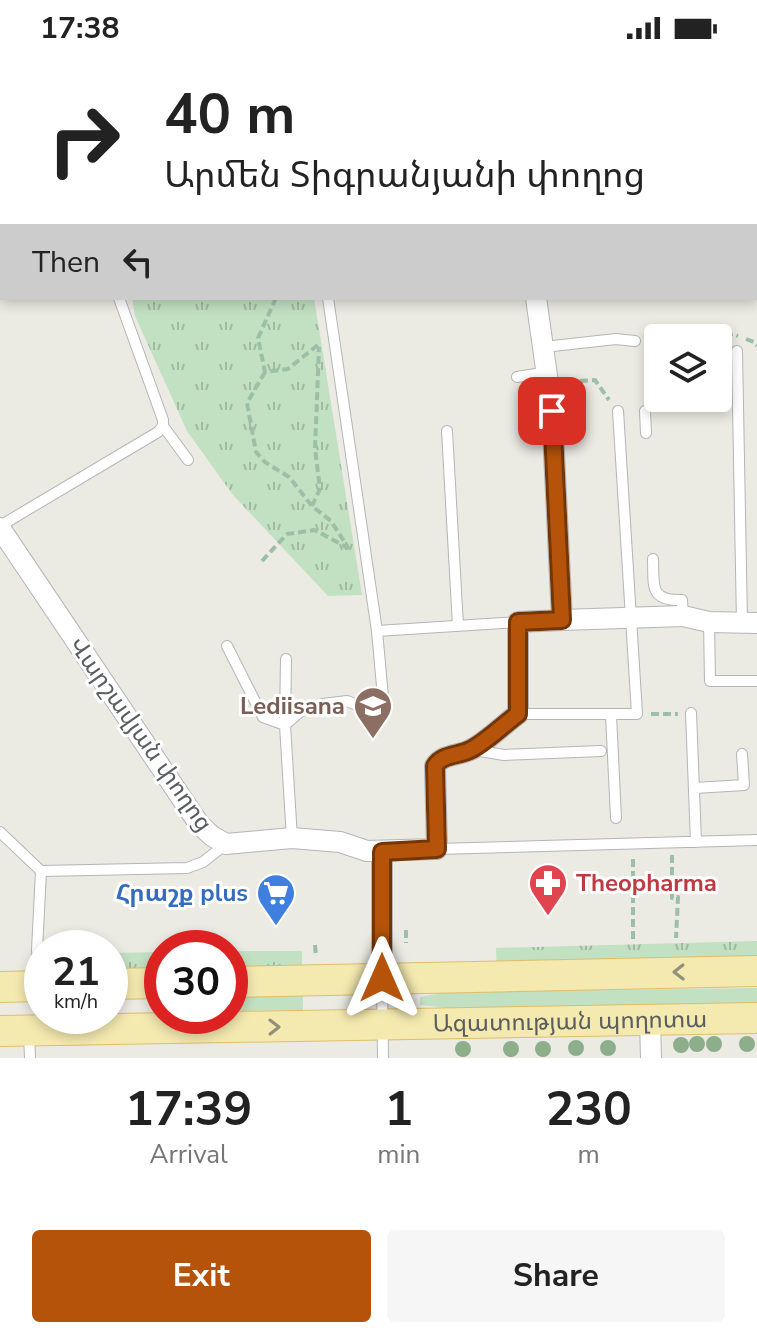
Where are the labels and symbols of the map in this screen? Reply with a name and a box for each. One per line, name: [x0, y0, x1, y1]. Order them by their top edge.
pin: [518, 377, 586, 445]
street label: Վարշավյան փողոց: [62, 630, 220, 838]
school or university icon: Lediisana: [352, 685, 394, 740]
place label: Lediisana: [240, 690, 345, 722]
pharmacy icon: Theopharma: [527, 862, 569, 917]
place label: Theopharma: [576, 867, 717, 899]
supermarket icon: Հրաշք plus: [255, 872, 297, 927]
place label: Հրաշք plus: [116, 877, 248, 909]
speed limit sign: 30: [144, 930, 248, 1034]
position arrow: [340, 936, 424, 1020]
one-way arrow: [672, 963, 685, 981]
street label: Ազատության պողոտա: [432, 1003, 707, 1040]
one-way arrow: [268, 1018, 281, 1036]

